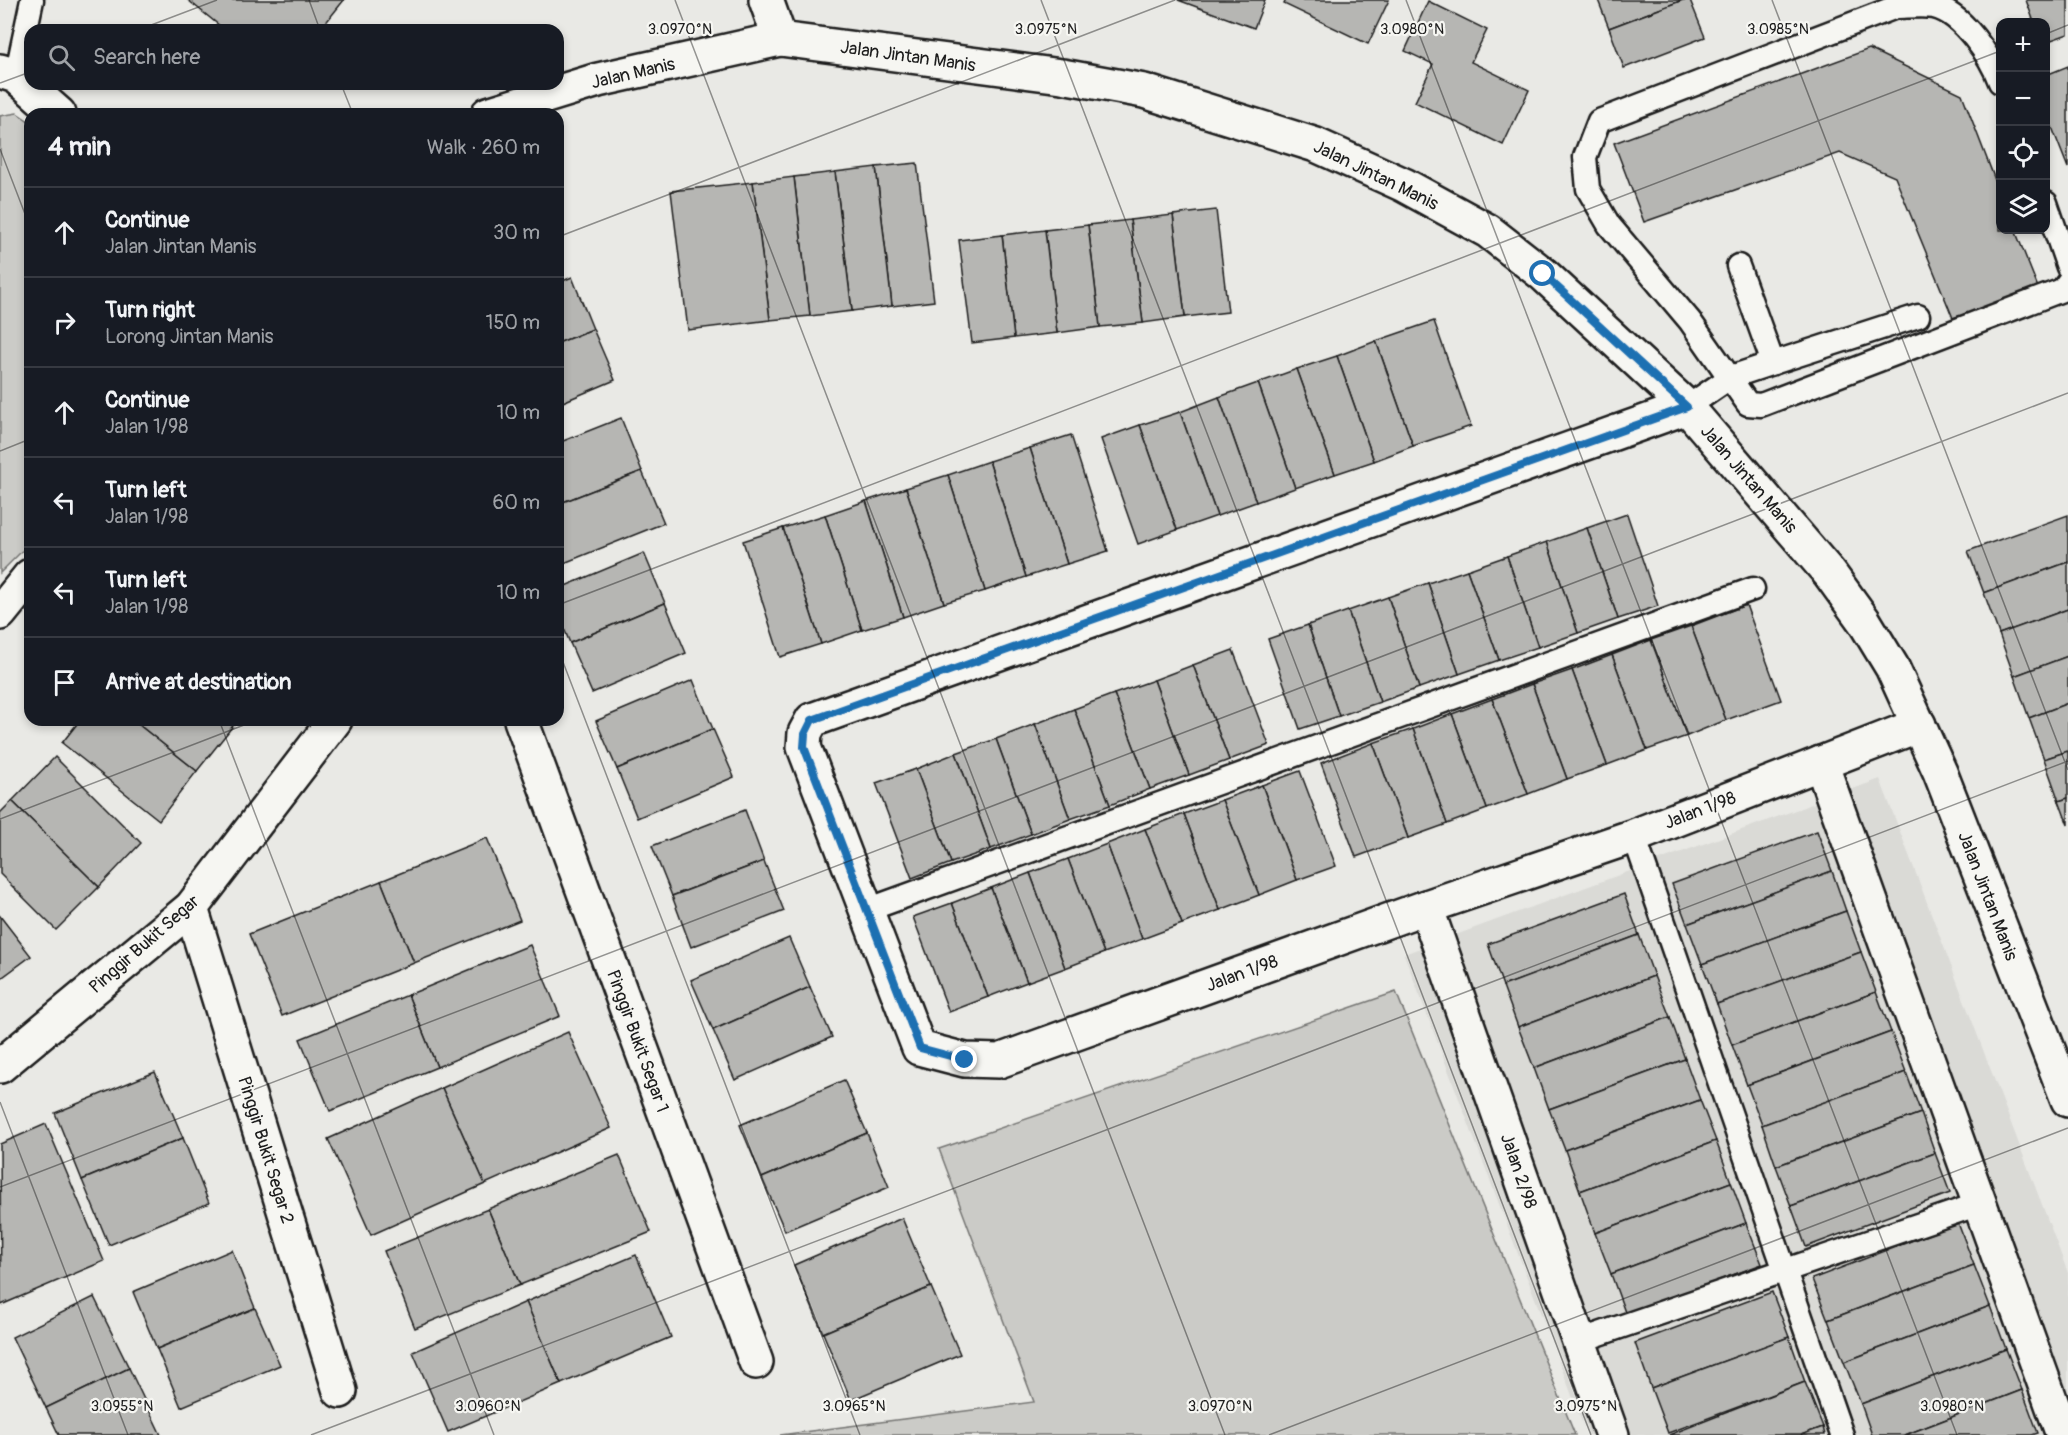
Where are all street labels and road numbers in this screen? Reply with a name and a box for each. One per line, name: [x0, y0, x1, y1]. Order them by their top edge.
street label: Jalan Jintan Manis: [839, 36, 977, 77]
street label: Jalan Manis: [589, 53, 677, 94]
street label: Jalan Jintan Manis: [1310, 135, 1442, 216]
street label: Jalan Jintan Manis: [1695, 420, 1802, 538]
street label: Jalan 1/98: [1661, 786, 1739, 835]
street label: Jalan Jintan Manis: [1952, 828, 2023, 964]
street label: Pinggir Bukit Segar: [84, 890, 205, 999]
street label: Jalan 1/98: [1203, 950, 1281, 997]
street label: Pinggir Bukit Segar 1: [601, 967, 674, 1116]
street label: Pinggir Bukit Segar 2: [232, 1074, 299, 1227]
street label: Jalan 2/98: [1495, 1131, 1542, 1212]

